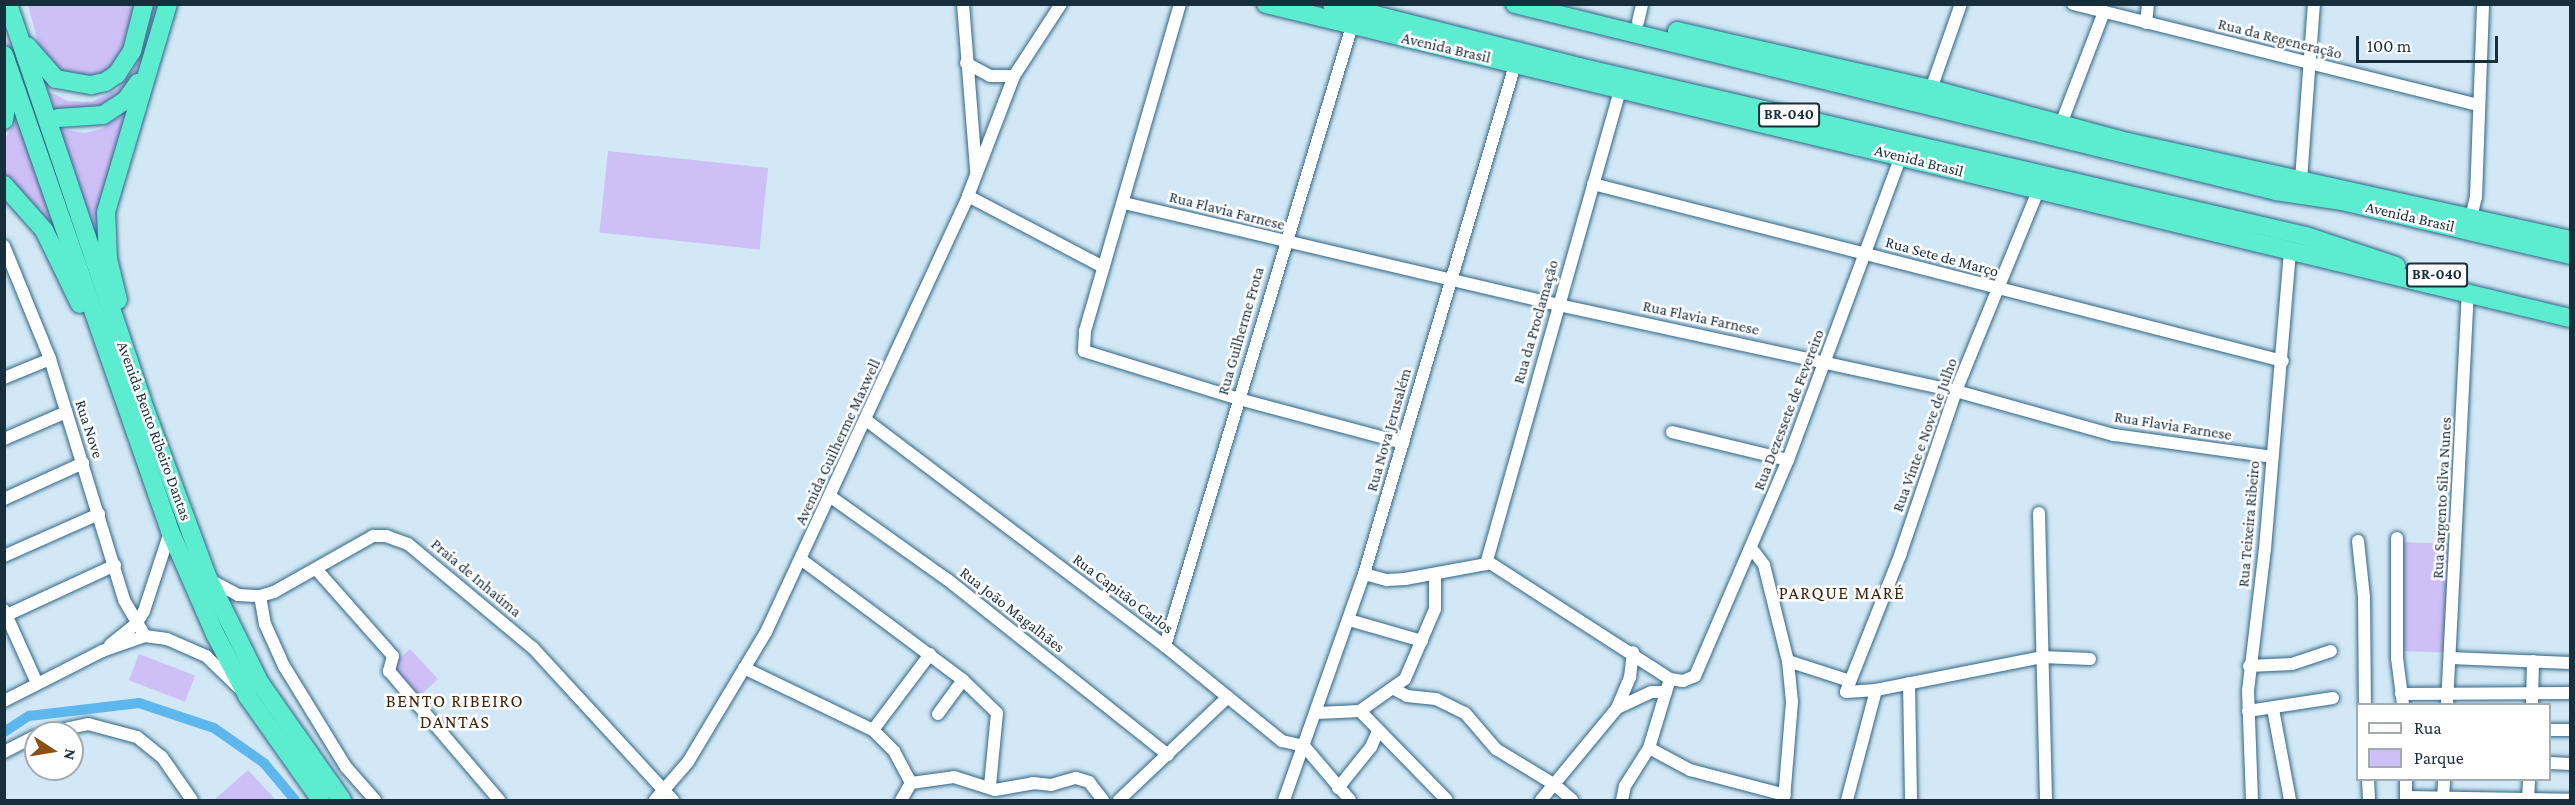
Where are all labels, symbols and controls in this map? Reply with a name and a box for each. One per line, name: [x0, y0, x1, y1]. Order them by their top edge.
street label: Rua da Regeneração: [2216, 14, 2344, 64]
scale bar: [2359, 24, 2502, 62]
street label: Avenida Brasil: [1400, 28, 1492, 68]
text: 100 m: [2367, 36, 2411, 56]
road number: BR-040: [1758, 103, 1820, 127]
street label: Avenida Brasil: [1873, 141, 1965, 181]
street label: Rua Flavia Farnese: [1167, 187, 1287, 235]
street label: Avenida Brasil: [2364, 197, 2456, 237]
street label: Rua Sete de Março: [1883, 233, 2001, 281]
street label: Rua da Proclamação: [1509, 258, 1563, 386]
road number: BR-040: [2406, 263, 2468, 287]
street label: Rua Guilherme Frota: [1214, 265, 1268, 397]
street label: Rua Flavia Farnese: [1641, 296, 1761, 340]
street label: Rua Dezessete de Fevereiro: [1749, 327, 1829, 493]
street label: Avenida Bento Ribeiro Dantas: [113, 339, 195, 523]
street label: Rua Vinte e Nove de Julho: [1888, 355, 1962, 515]
street label: Avenida Guilherme Maxwell: [791, 356, 885, 528]
street label: Rua Nova Jerusalém: [1362, 366, 1416, 494]
street label: Rua Nove: [71, 397, 107, 461]
street label: Rua Flavia Farnese: [2113, 407, 2233, 445]
street label: Rua Sargento Silva Nunes: [2428, 417, 2456, 579]
street label: Rua Teixeira Ribeiro: [2234, 460, 2264, 588]
street label: Praia de Inhaúma: [427, 535, 525, 621]
street label: Rua Capitão Carlos: [1069, 550, 1177, 638]
street label: Rua João Magalhães: [956, 563, 1068, 657]
district label: PARQUE MARÉ: [1779, 582, 1905, 604]
district label: BENTO RIBEIRO DANTAS: [386, 691, 524, 734]
legend: [2356, 703, 2551, 781]
text: Rua: [2414, 718, 2442, 738]
north arrow: [24, 721, 84, 781]
text: N: [61, 747, 80, 762]
text: Parque: [2414, 748, 2464, 768]

